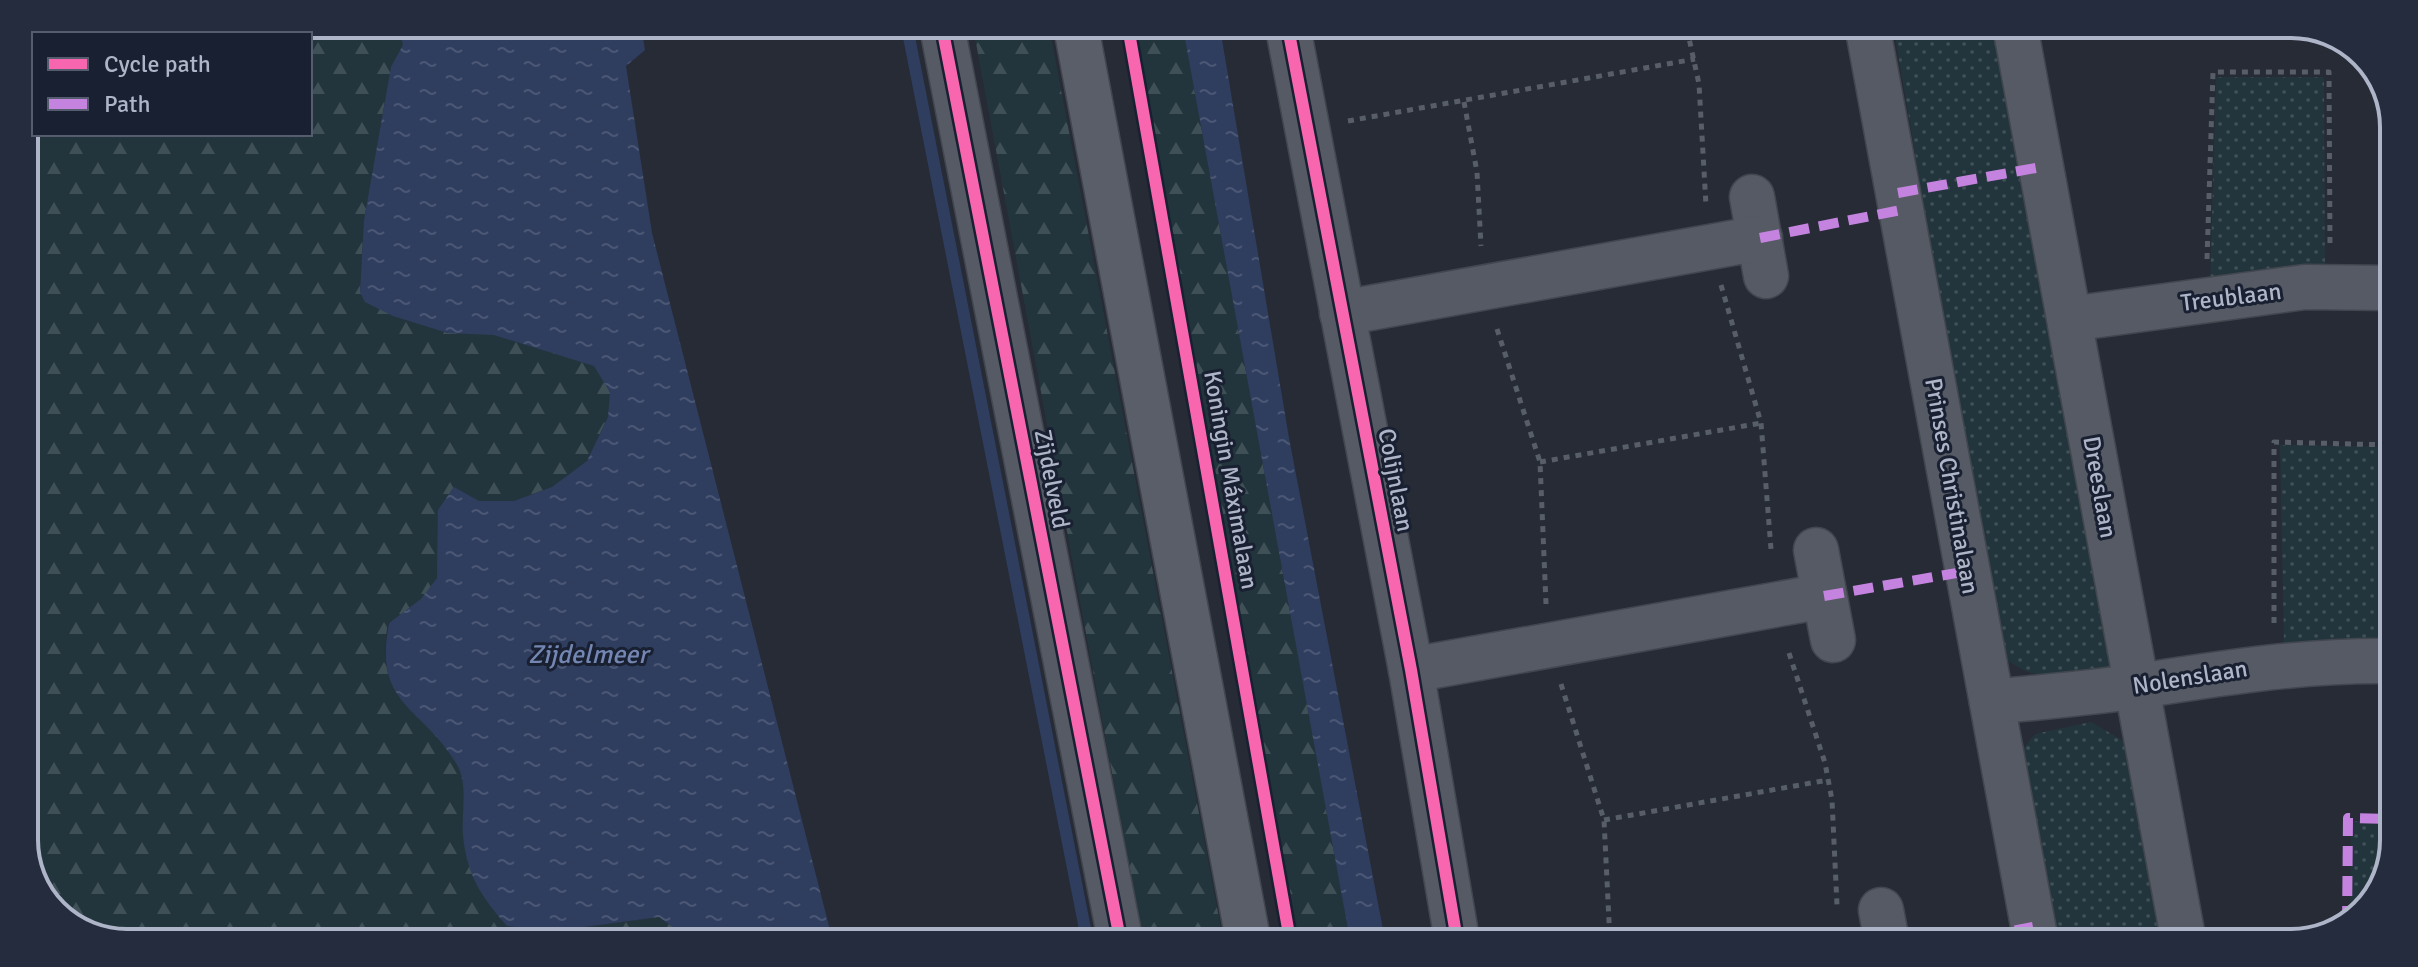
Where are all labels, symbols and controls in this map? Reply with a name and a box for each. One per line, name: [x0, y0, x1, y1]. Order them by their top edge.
legend: [32, 32, 312, 136]
text: Cycle path: [104, 49, 211, 79]
text: Path: [104, 89, 150, 119]
street label: Treublaan: [2179, 276, 2283, 318]
street label: Koningin Máximalaan: [1197, 368, 1265, 592]
street label: Prinses Christinalaan: [1918, 376, 1986, 596]
street label: Colijnlaan: [1371, 426, 1421, 534]
street label: Zijdelveld: [1028, 427, 1076, 531]
street label: Dreeslaan: [2076, 434, 2124, 540]
water label: Zijdelmeer: [528, 639, 651, 671]
street label: Nolenslaan: [2131, 653, 2249, 701]

